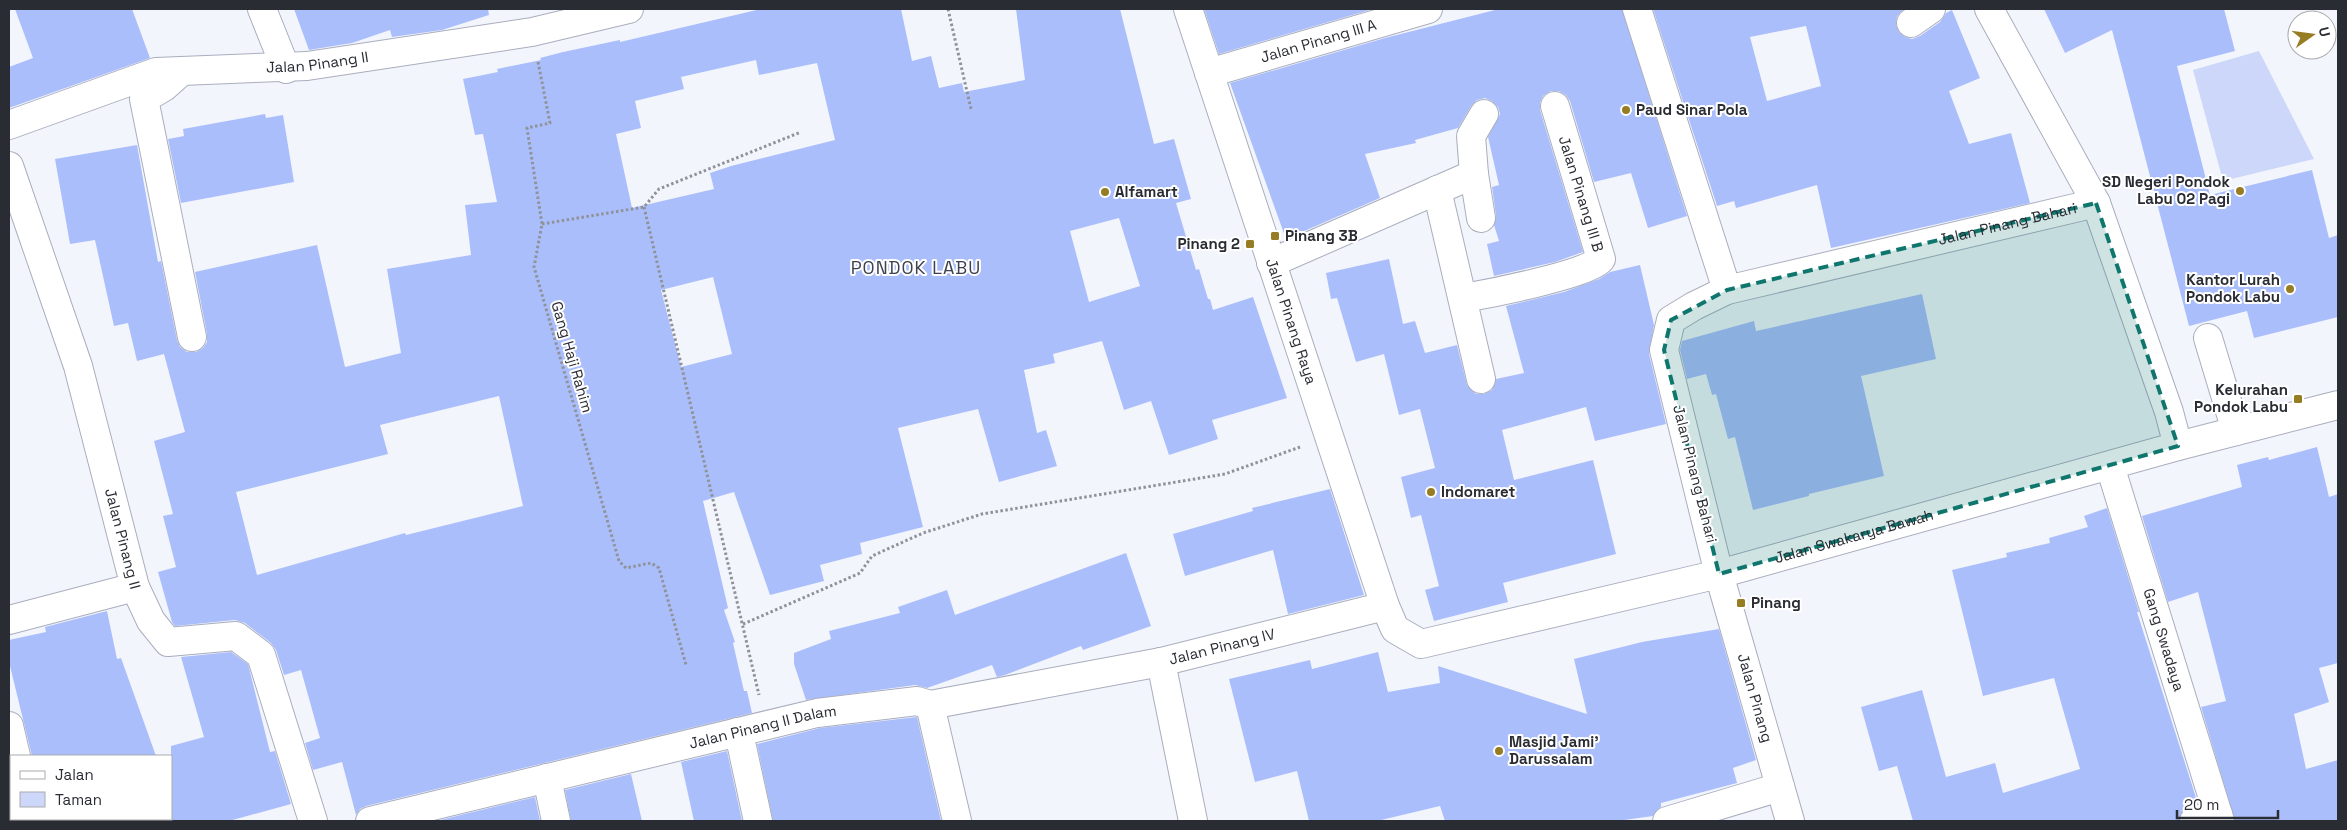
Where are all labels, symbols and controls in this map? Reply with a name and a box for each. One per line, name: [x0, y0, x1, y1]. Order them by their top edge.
north arrow: [2287, 10, 2337, 60]
street label: Jalan Pinang III A: [1258, 14, 1379, 66]
text: U: [2315, 25, 2334, 39]
street label: Jalan Pinang II: [266, 47, 370, 77]
place label: Paud Sinar Pola: [1636, 100, 1748, 119]
marker: Paud Sinar Pola: [1620, 104, 1632, 116]
street label: Jalan Pinang III B: [1555, 133, 1608, 254]
place label: SD Negeri Pondok Labu 02 Pagi: [2102, 172, 2231, 208]
place label: Alfamart: [1115, 182, 1178, 201]
marker: SD Negeri Pondok Labu 02 Pagi: [2234, 185, 2246, 197]
marker: Alfamart: [1099, 186, 1111, 198]
street label: Jalan Pinang Bahari: [1936, 198, 2078, 249]
place label: Pinang 3B: [1285, 226, 1358, 245]
marker: Pinang 3B: [1269, 230, 1281, 242]
place label: Pinang 2: [1178, 234, 1240, 253]
marker: Pinang 2: [1244, 238, 1256, 250]
district label: PONDOK LABU: [851, 256, 981, 279]
street label: Jalan Pinang Raya: [1262, 256, 1321, 387]
place label: Kantor Lurah Pondok Labu: [2186, 270, 2280, 306]
marker: Kantor Lurah Pondok Labu: [2284, 283, 2296, 295]
street label: Gang Haji Rahim: [548, 299, 597, 415]
place label: Kelurahan Pondok Labu: [2194, 380, 2288, 416]
marker: Kelurahan Pondok Labu: [2292, 393, 2304, 405]
street label: Jalan Pinang Bahari: [1669, 403, 1722, 545]
place label: Indomaret: [1441, 482, 1516, 501]
street label: Jalan Pinang II: [101, 486, 145, 591]
marker: Indomaret: [1425, 486, 1437, 498]
street label: Jalan Swakarya Bawah: [1772, 505, 1936, 567]
street label: Gang Swadaya: [2139, 586, 2189, 694]
place label: Pinang: [1751, 593, 1801, 612]
marker: Pinang: [1735, 597, 1747, 609]
street label: Jalan Pinang IV: [1167, 624, 1277, 669]
street label: Jalan Pinang: [1734, 651, 1777, 745]
street label: Jalan Pinang II Dalam: [687, 701, 837, 753]
place label: Masjid Jami' Darussalam: [1509, 732, 1599, 768]
marker: Masjid Jami' Darussalam: [1493, 745, 1505, 757]
legend: [10, 755, 172, 820]
text: Jalan: [55, 765, 94, 784]
scale bar: [2177, 788, 2278, 820]
text: Taman: [55, 790, 102, 809]
text: 20 m: [2184, 795, 2219, 814]

